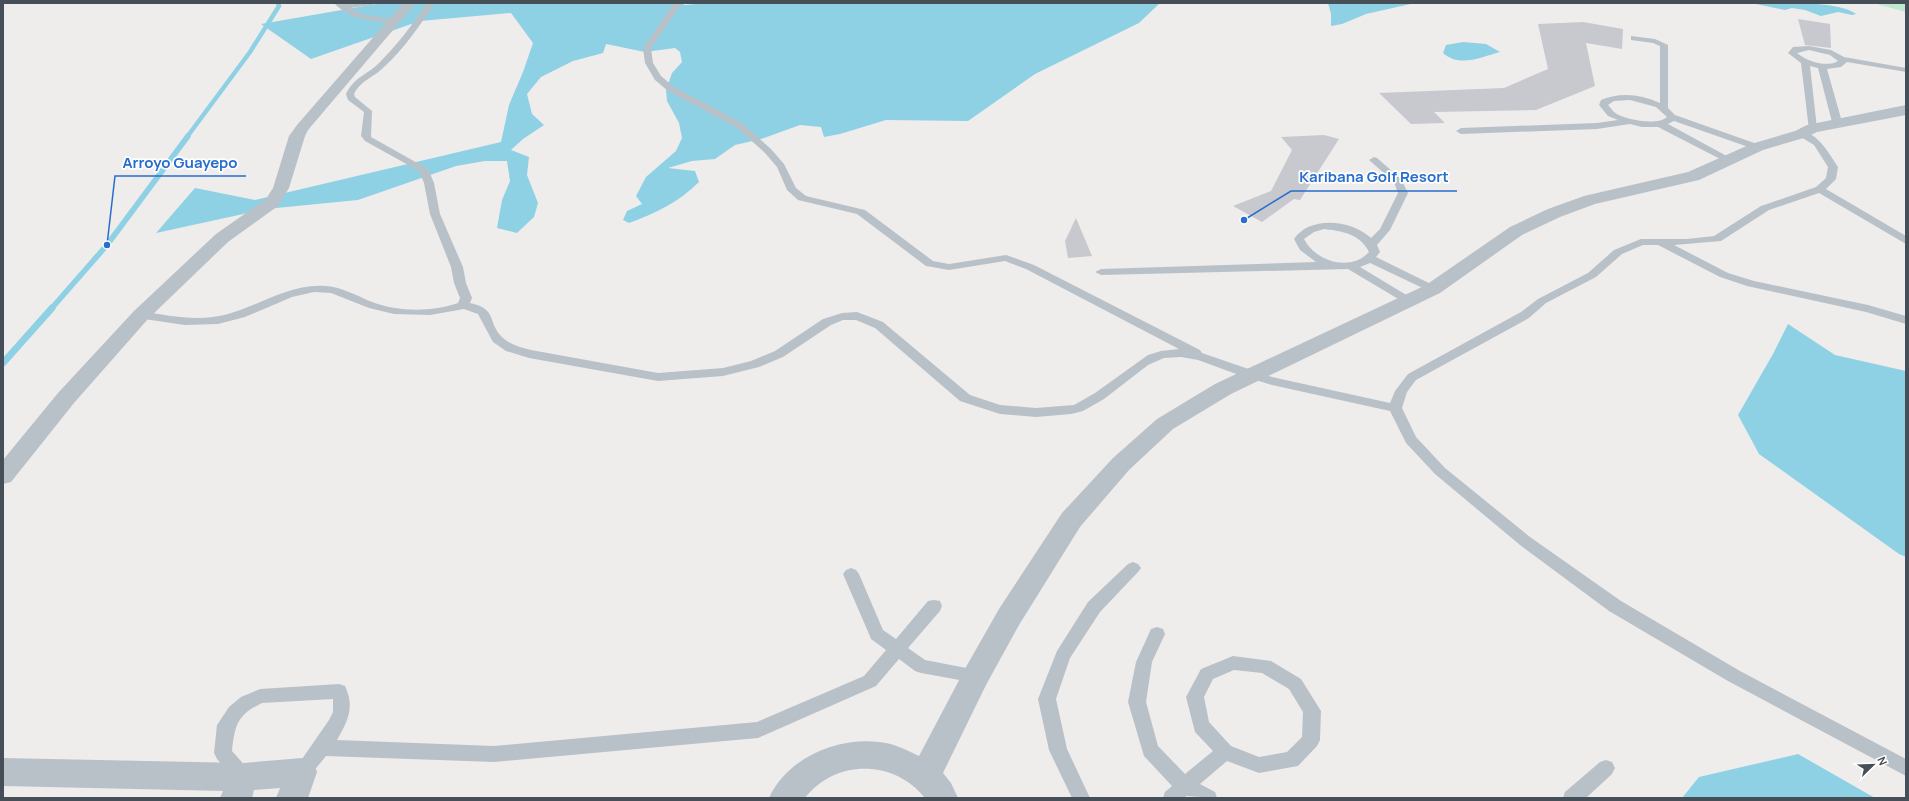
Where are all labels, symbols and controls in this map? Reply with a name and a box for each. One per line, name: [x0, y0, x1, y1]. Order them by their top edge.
callout: Arroyo Guayepo: [115, 149, 246, 176]
text: Arroyo Guayepo: [122, 152, 238, 173]
callout: Karibana Golf Resort: [1291, 164, 1457, 191]
text: Karibana Golf Resort: [1299, 166, 1449, 187]
north arrow: [1853, 745, 1893, 785]
text: N: [1874, 754, 1891, 768]

